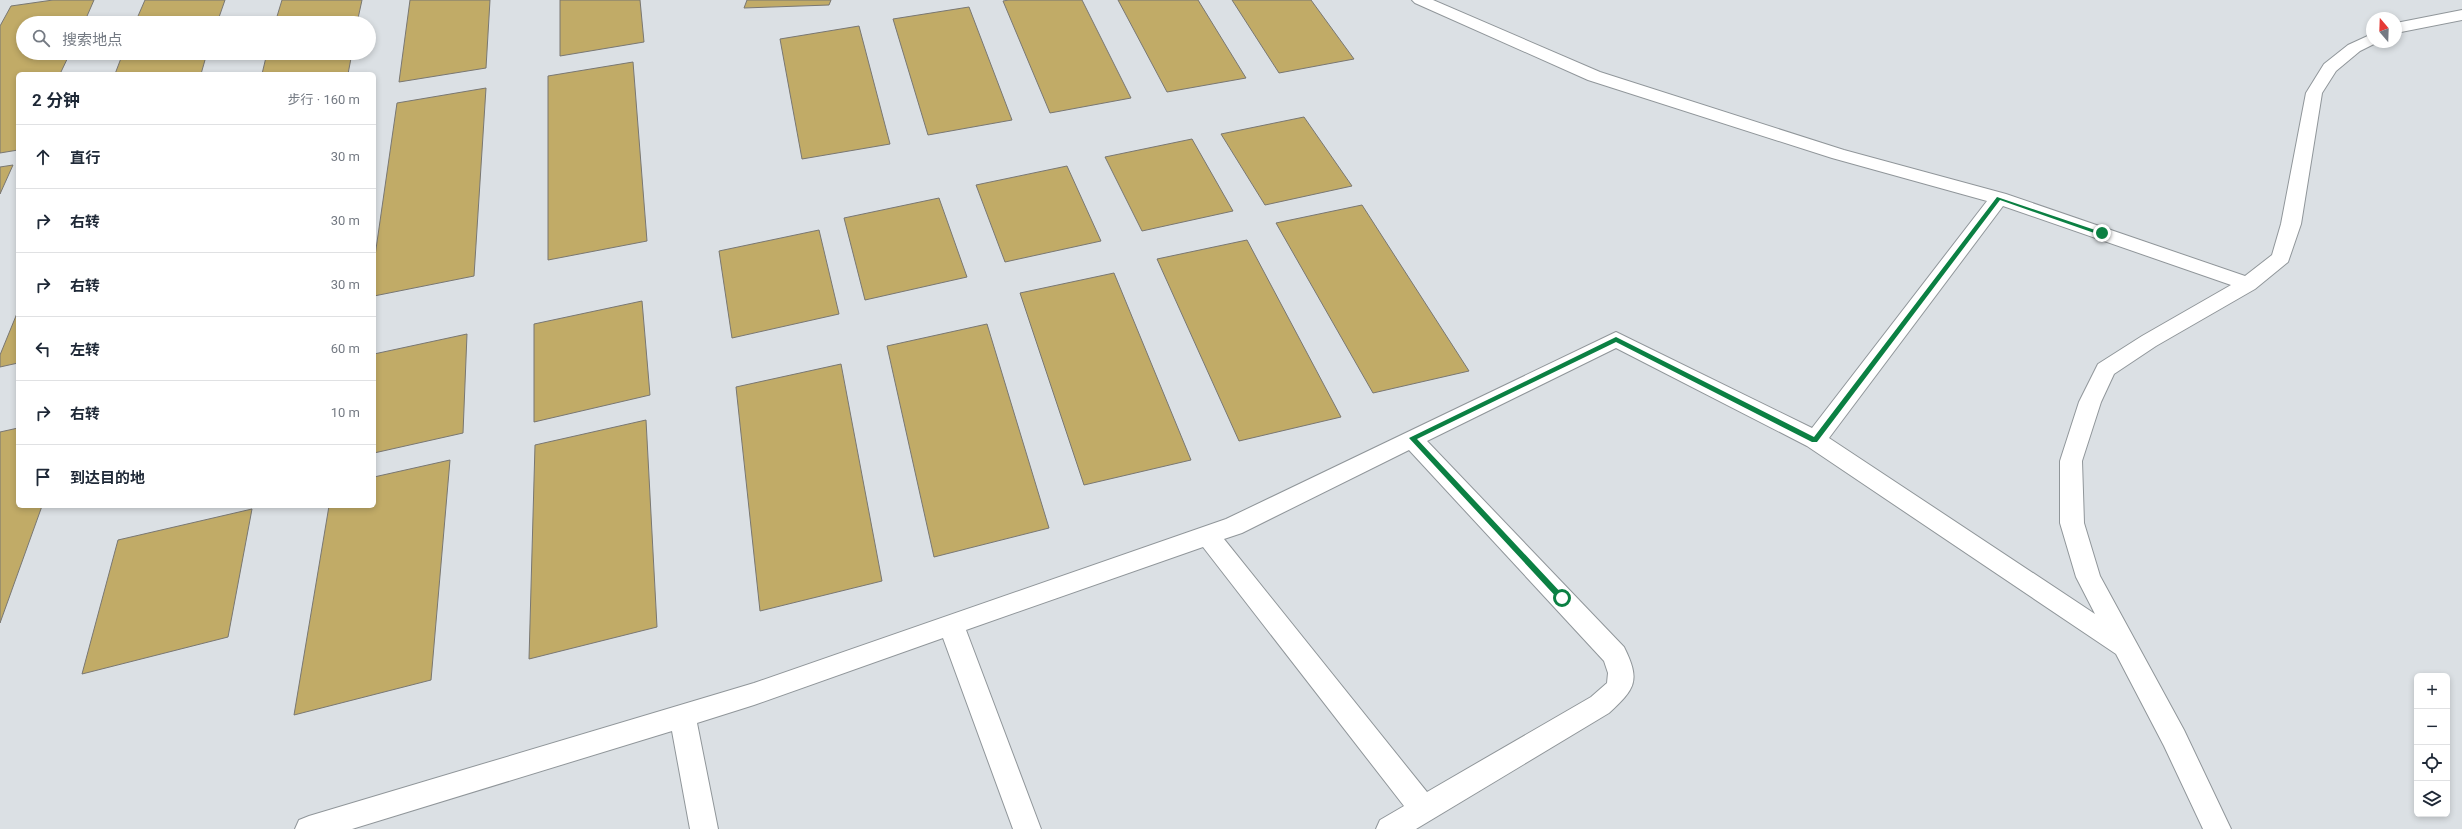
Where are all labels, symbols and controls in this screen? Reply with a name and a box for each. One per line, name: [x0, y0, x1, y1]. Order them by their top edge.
north arrow: [2366, 12, 2402, 48]
search box: [16, 16, 376, 60]
icon: search: [30, 27, 52, 49]
text: 搜索地点: [62, 31, 122, 49]
text: 2 分钟: [32, 90, 80, 110]
text: 步行 · 160 m: [288, 92, 360, 107]
icon: ahead: [32, 146, 54, 168]
text: 直行: [70, 149, 100, 167]
text: 30 m: [331, 149, 360, 164]
icon: right: [32, 210, 54, 232]
text: 右转: [70, 213, 100, 231]
text: 30 m: [331, 213, 360, 228]
route end: [2093, 224, 2111, 242]
icon: right: [32, 274, 54, 296]
text: 右转: [70, 277, 100, 295]
text: 30 m: [331, 277, 360, 292]
icon: left: [32, 338, 54, 360]
text: 左转: [70, 341, 100, 359]
text: 60 m: [331, 341, 360, 356]
icon: right: [32, 402, 54, 424]
text: 右转: [70, 405, 100, 423]
text: 10 m: [331, 405, 360, 420]
icon: arrive: [32, 466, 54, 488]
text: 到达目的地: [70, 469, 145, 487]
route start: [1553, 589, 1571, 607]
map controls: [2414, 673, 2450, 817]
button: +: [2414, 673, 2450, 709]
button: −: [2414, 709, 2450, 745]
button: locate: [2414, 745, 2450, 781]
button: layers: [2414, 781, 2450, 817]

